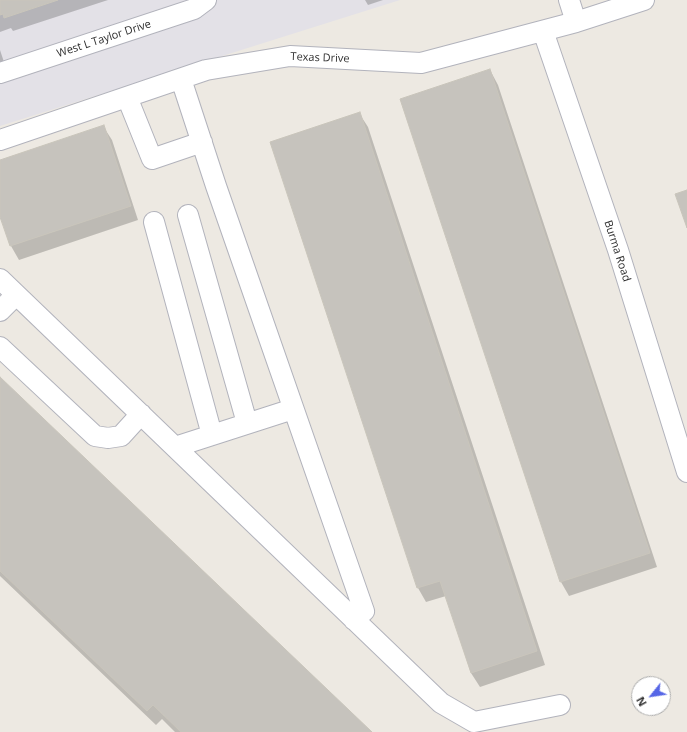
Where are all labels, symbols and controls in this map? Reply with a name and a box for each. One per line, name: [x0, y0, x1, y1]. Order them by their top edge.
street label: West L Taylor Drive: [55, 18, 153, 60]
street label: Texas Drive: [290, 50, 350, 66]
street label: Burma Road: [601, 219, 633, 283]
north arrow: [631, 676, 671, 716]
text: N: [632, 694, 650, 709]

